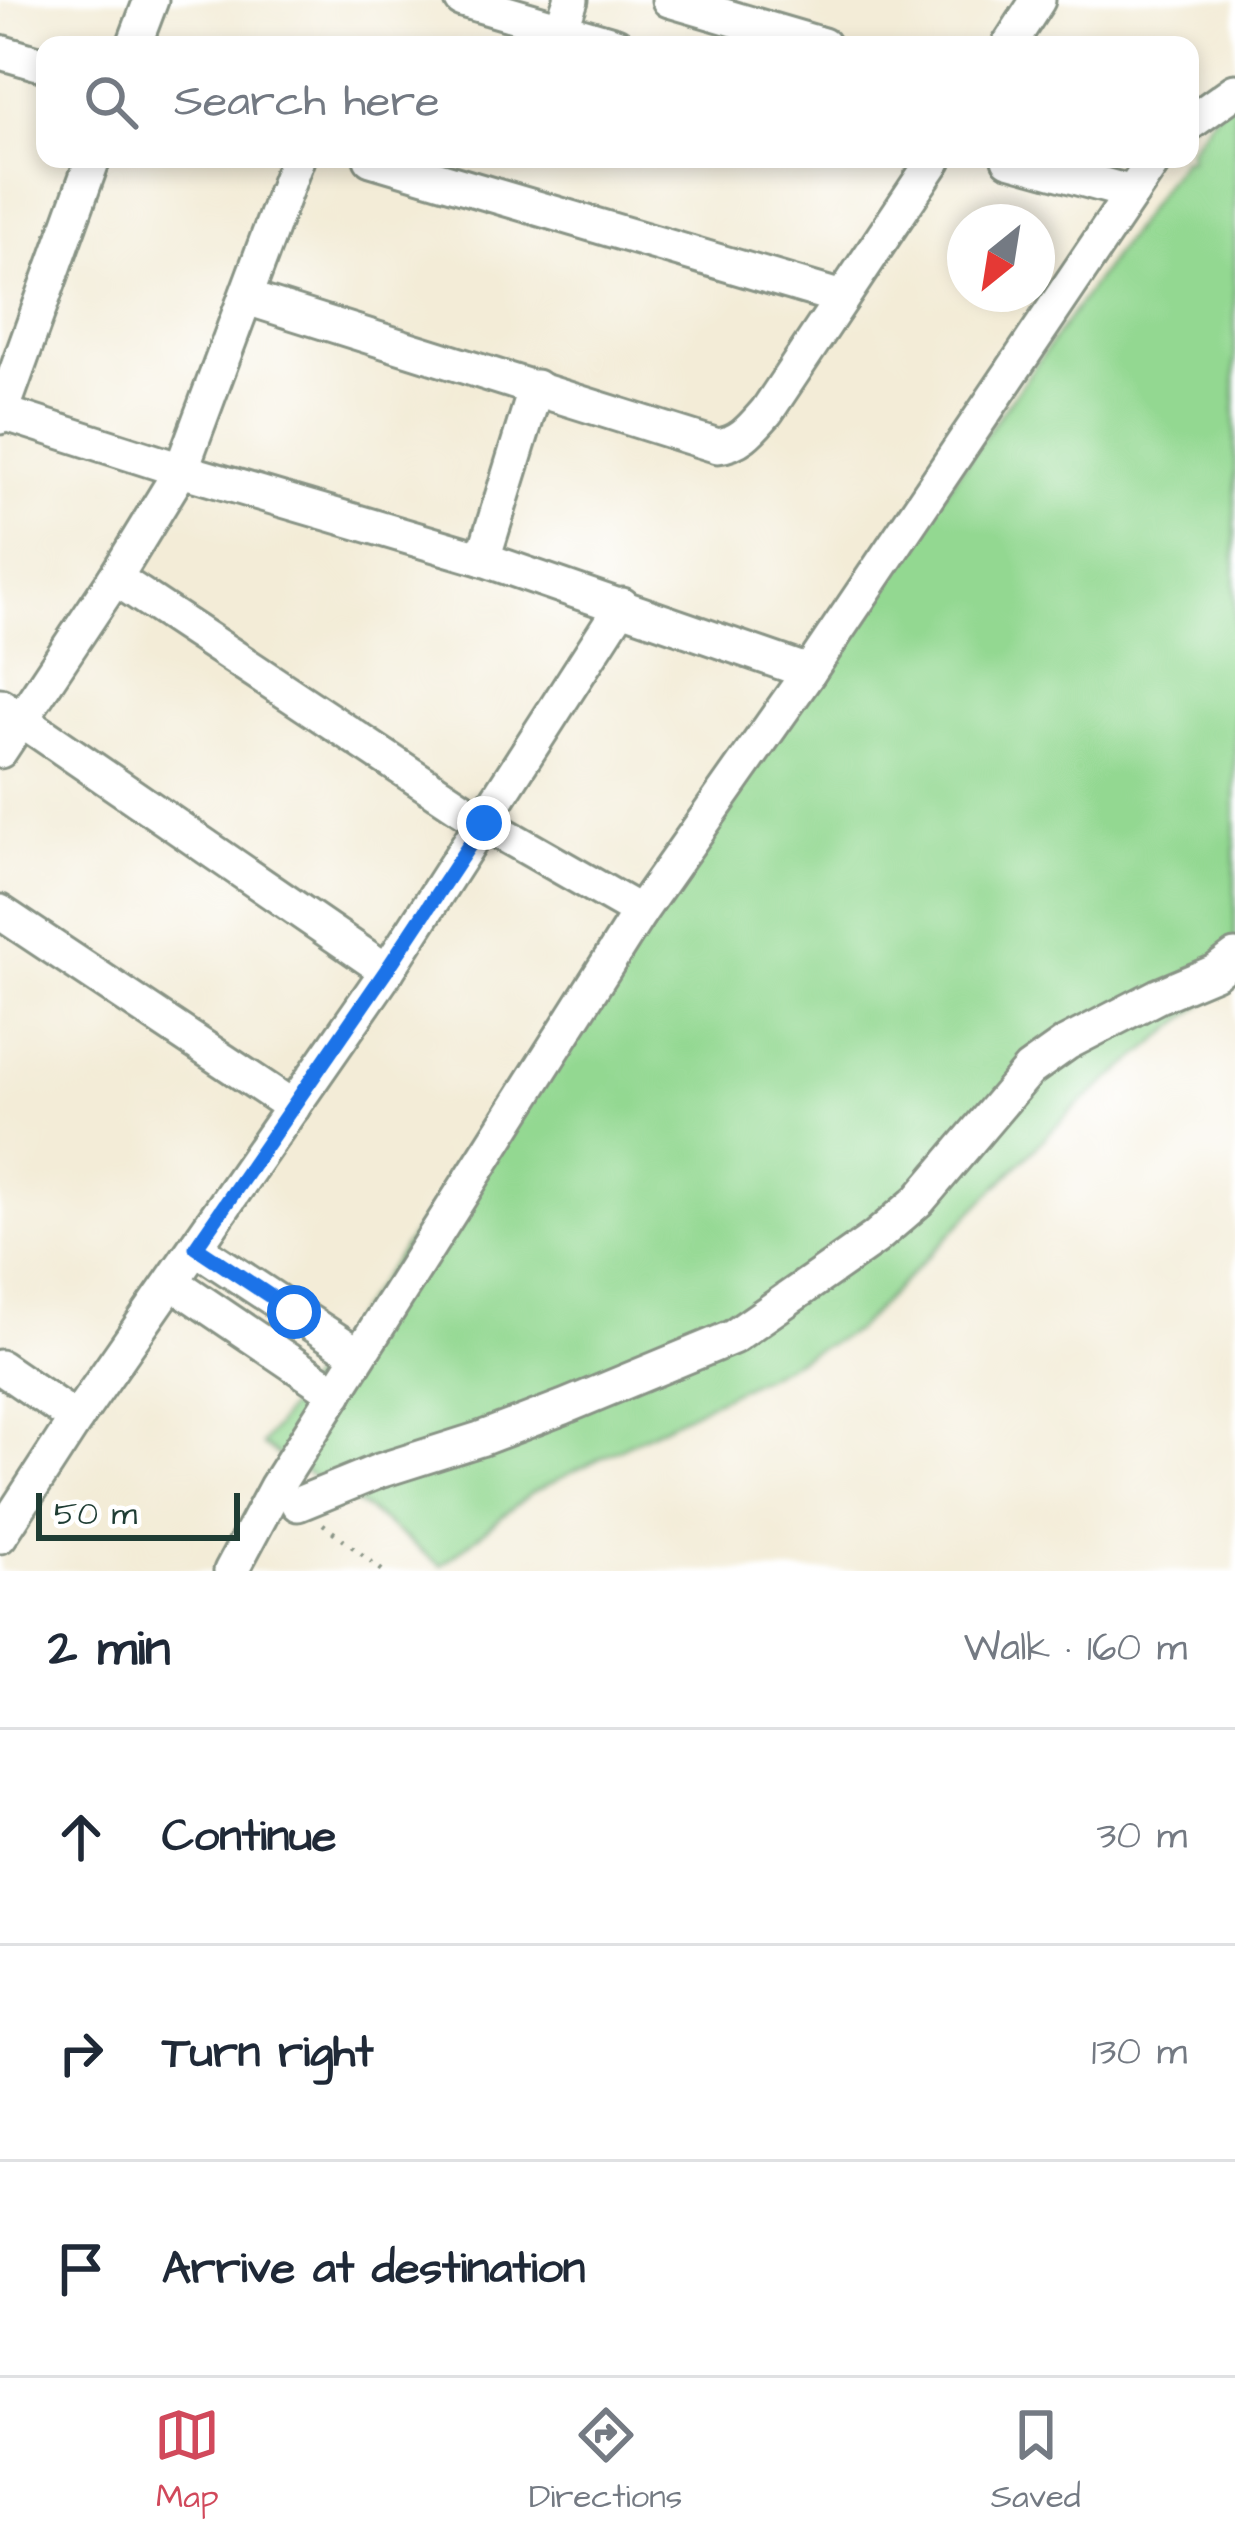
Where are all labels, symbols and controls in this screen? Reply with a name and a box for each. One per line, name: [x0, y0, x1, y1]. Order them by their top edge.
search box: [36, 36, 1199, 168]
icon: search: [78, 69, 144, 135]
text: Search here: [174, 71, 440, 133]
north arrow: [947, 204, 1055, 312]
route end: [457, 796, 511, 850]
route start: [267, 1285, 321, 1339]
scale bar: [36, 1487, 240, 1540]
text: 50 m: [54, 1491, 137, 1537]
text: 2 min: [48, 1614, 171, 1685]
text: Walk · 160 m: [964, 1622, 1187, 1676]
icon: ahead: [48, 1804, 114, 1870]
text: Continue: [162, 1806, 336, 1868]
text: 30 m: [1097, 1810, 1187, 1864]
icon: right: [48, 2020, 114, 2086]
text: Turn right: [162, 2022, 374, 2084]
text: 130 m: [1092, 2026, 1187, 2080]
icon: arrive: [48, 2236, 114, 2302]
text: Arrive at destination: [162, 2238, 585, 2300]
tab: Map: [154, 2402, 220, 2520]
tab: Directions: [529, 2402, 682, 2520]
tab: Saved: [991, 2402, 1081, 2520]

